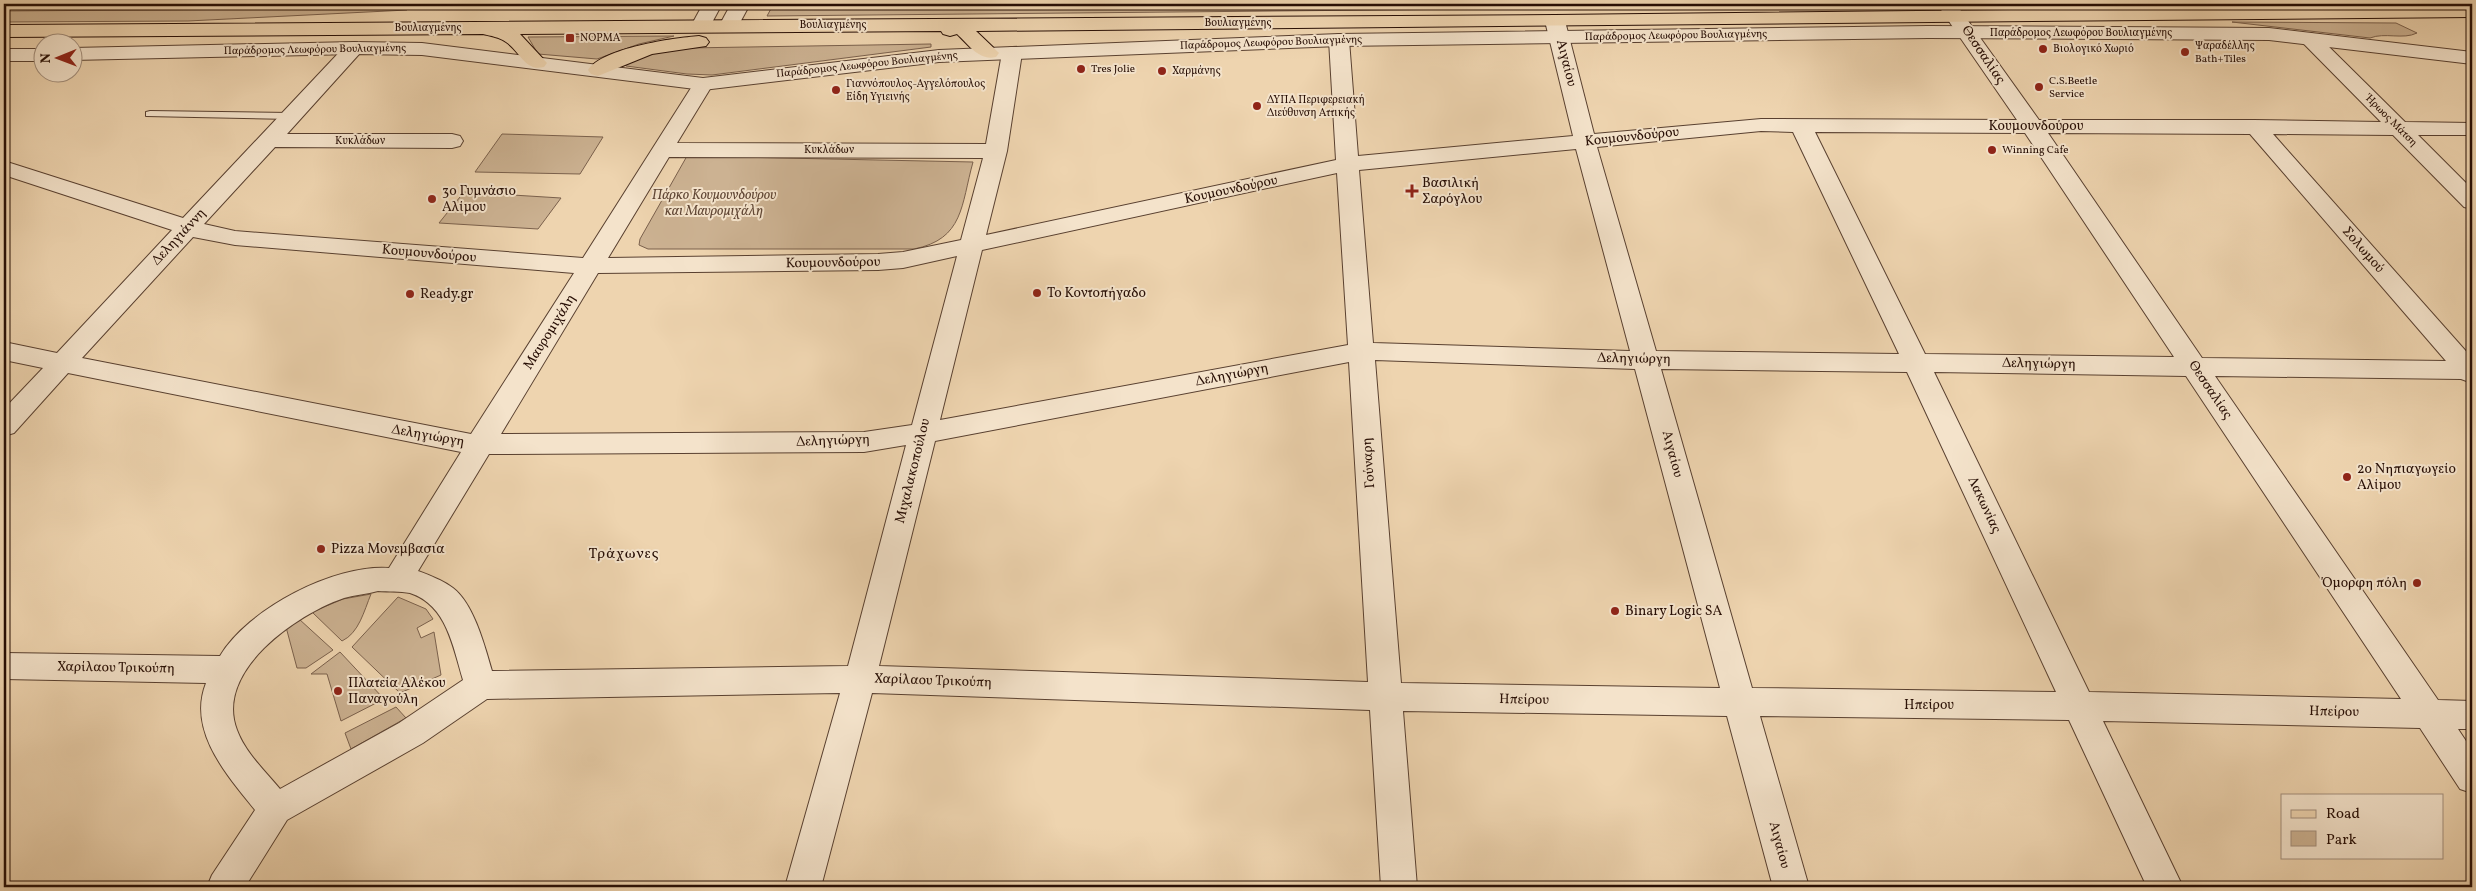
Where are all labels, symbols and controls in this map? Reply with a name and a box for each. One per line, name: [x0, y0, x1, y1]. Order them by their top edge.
street label: Βουλιαγμένης: [1205, 16, 1272, 31]
street label: Βουλιαγμένης: [800, 18, 867, 33]
street label: Βουλιαγμένης: [395, 21, 462, 36]
street label: Θεσσαλίας: [1956, 22, 2010, 88]
street label: Παράδρομος Λεωφόρου Βουλιαγμένης: [1990, 26, 2172, 41]
street label: Παράδρομος Λεωφόρου Βουλιαγμένης: [1585, 27, 1767, 45]
place label: ΝΟΡΜΑ: [580, 31, 621, 46]
north arrow: [32, 32, 82, 82]
marker: ΝΟΡΜΑ: [564, 32, 576, 44]
street label: Παράδρομος Λεωφόρου Βουλιαγμένης: [1180, 32, 1363, 54]
street label: Αιγαίου: [1551, 38, 1581, 89]
place label: Ψαραδέλλης Bath+Tiles: [2195, 39, 2255, 67]
street label: Παράδρομος Λεωφόρου Βουλιαγμένης: [224, 41, 406, 59]
place label: Βιολογικό Χωριό: [2053, 42, 2134, 57]
marker: Βιολογικό Χωριό: [2037, 43, 2049, 55]
marker: Ψαραδέλλης Bath+Tiles: [2179, 46, 2191, 58]
street label: Παράδρομος Λεωφόρου Βουλιαγμένης: [775, 48, 959, 82]
text: N: [37, 53, 56, 63]
place label: Tres Jolie: [1091, 62, 1135, 77]
marker: Tres Jolie: [1075, 63, 1087, 75]
place label: Χαρμάνης: [1172, 64, 1221, 79]
marker: Χαρμάνης: [1156, 65, 1168, 77]
place label: C.S.Beetle Service: [2049, 74, 2097, 102]
place label: Γιαννόπουλος-Αγγελόπουλος Είδη Υγιεινής: [846, 77, 985, 105]
marker: C.S.Beetle Service: [2033, 81, 2045, 93]
marker: Γιαννόπουλος-Αγγελόπουλος Είδη Υγιεινής: [830, 84, 842, 96]
street label: Ήρωος Μάτση: [2361, 91, 2420, 150]
place label: ΔΥΠΑ Περιφερειακή Διεύθυνση Αττικής: [1267, 93, 1365, 121]
marker: ΔΥΠΑ Περιφερειακή Διεύθυνση Αττικής: [1251, 100, 1263, 112]
street label: Κουμουνδούρου: [1989, 117, 2084, 136]
street label: Κουμουνδούρου: [1584, 123, 1680, 151]
street label: Κυκλάδων: [335, 134, 386, 149]
street label: Κυκλάδων: [804, 143, 855, 158]
place label: Winning Cafe: [2002, 143, 2068, 158]
marker: Winning Cafe: [1986, 144, 1998, 156]
street label: Κουμουνδούρου: [1183, 171, 1280, 209]
place label: Βασιλική Σαρόγλου: [1422, 174, 1482, 209]
place label: 3ο Γυμνάσιο Αλίμου: [442, 182, 516, 217]
marker: Βασιλική Σαρόγλου: [1406, 185, 1418, 197]
park label: Πάρκο Κουμουνδούρου και Μαυρομιχάλη: [652, 186, 776, 221]
marker: 3ο Γυμνάσιο Αλίμου: [426, 193, 438, 205]
street label: Δεληγιάννη: [148, 204, 210, 270]
street label: Σολωμού: [2337, 223, 2389, 278]
street label: Κουμουνδούρου: [381, 240, 477, 268]
street label: Κουμουνδούρου: [785, 253, 881, 273]
place label: Το Κοντοπήγαδο: [1047, 284, 1146, 303]
place label: Ready.gr: [420, 285, 474, 304]
marker: Το Κοντοπήγαδο: [1031, 287, 1043, 299]
marker: Ready.gr: [404, 288, 416, 300]
street label: Μαυρομιχάλη: [519, 291, 581, 373]
street label: Δεληγιώργη: [1597, 349, 1671, 369]
street label: Δεληγιώργη: [2002, 354, 2076, 374]
street label: Θεσσαλίας: [2183, 357, 2237, 423]
street label: Δεληγιώργη: [1194, 359, 1270, 391]
street label: Μιχαλακοπούλου: [891, 416, 935, 525]
street label: Δεληγιώργη: [390, 420, 466, 452]
street label: Αιγαίου: [1657, 428, 1687, 480]
street label: Δεληγιώργη: [796, 430, 870, 452]
street label: Γούναρη: [1358, 437, 1380, 489]
place label: 2ο Νηπιαγωγείο Αλίμου: [2357, 460, 2456, 495]
marker: 2ο Νηπιαγωγείο Αλίμου: [2341, 471, 2353, 483]
street label: Λακωνίας: [1963, 474, 2005, 536]
place label: Pizza Μονεμβασια: [331, 540, 445, 559]
marker: Pizza Μονεμβασια: [315, 543, 327, 555]
district label: Τράχωνες: [589, 544, 659, 565]
place label: Όμορφη πόλη: [2321, 574, 2407, 593]
marker: Όμορφη πόλη: [2411, 577, 2423, 589]
place label: Binary Logic SA: [1625, 602, 1723, 621]
marker: Binary Logic SA: [1609, 605, 1621, 617]
street label: Χαρίλαου Τρικούπη: [57, 657, 175, 679]
street label: Χαρίλαου Τρικούπη: [874, 669, 992, 693]
place label: Πλατεία Αλέκου Παναγούλη: [348, 674, 446, 709]
marker: Πλατεία Αλέκου Παναγούλη: [332, 685, 344, 697]
street label: Ηπείρου: [1499, 690, 1550, 710]
street label: Ηπείρου: [1904, 696, 1954, 715]
street label: Ηπείρου: [2309, 702, 2360, 722]
legend: [2281, 794, 2444, 858]
text: Road: [2326, 804, 2360, 825]
street label: Αιγαίου: [1764, 819, 1794, 871]
text: Park: [2326, 830, 2357, 851]

